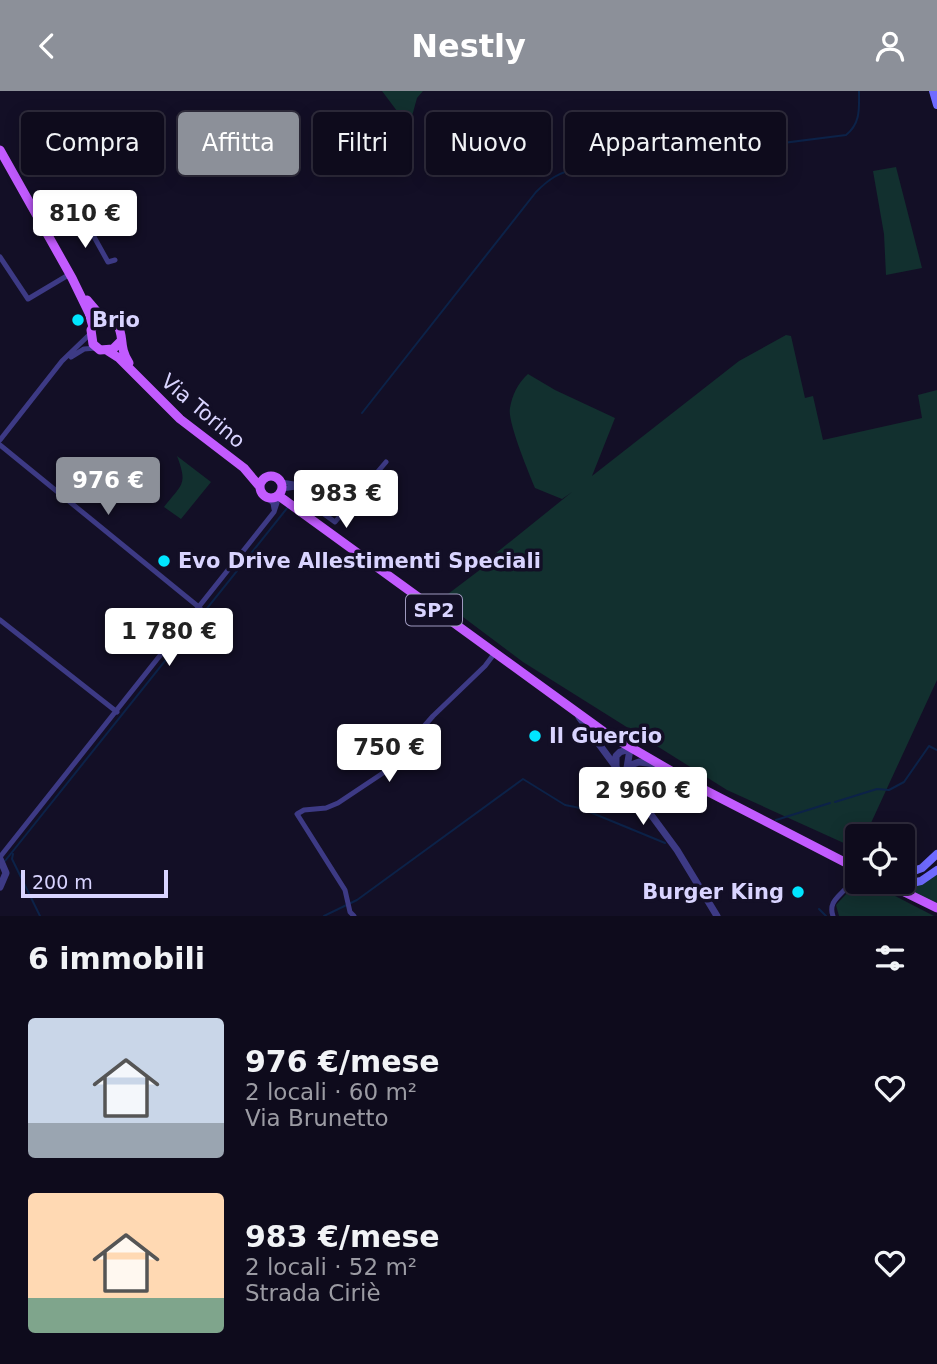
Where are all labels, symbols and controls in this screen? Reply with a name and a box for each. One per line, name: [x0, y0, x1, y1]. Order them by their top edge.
icon: back: [28, 27, 66, 65]
text: Nestly: [411, 27, 526, 65]
icon: person: [871, 27, 909, 65]
chip: Compra: [21, 112, 164, 175]
chip: Affitta: [178, 112, 299, 175]
chip: Filtri: [313, 112, 412, 175]
chip: Nuovo: [426, 112, 551, 175]
chip: Appartamento: [565, 112, 786, 175]
pin: 810 €: [36, 191, 134, 250]
text: 810 €: [49, 200, 121, 226]
place label: Brio: [92, 308, 140, 332]
marker: Brio: [70, 312, 86, 328]
street label: Via Torino: [156, 369, 250, 453]
pin: 976 €: [59, 457, 157, 517]
text: 976 €: [72, 467, 144, 493]
pin: 983 €: [297, 471, 395, 530]
text: 983 €: [310, 480, 382, 506]
place label: Evo Drive Allestimenti Speciali: [178, 549, 541, 573]
marker: Evo Drive Allestimenti Speciali: [156, 553, 172, 569]
road number: SP2: [406, 595, 462, 625]
pin: 1 780 €: [104, 609, 234, 668]
text: 1 780 €: [121, 618, 217, 644]
place label: Il Guercio: [549, 724, 662, 748]
pin: 750 €: [340, 725, 438, 784]
marker: Il Guercio: [527, 728, 543, 744]
text: 750 €: [353, 734, 425, 760]
pin: 2 960 €: [578, 767, 708, 827]
text: 2 960 €: [595, 777, 691, 803]
map controls: [845, 824, 915, 894]
button: locate: [845, 824, 915, 894]
scale bar: [21, 867, 168, 899]
text: 200 m: [32, 871, 93, 893]
place label: Burger King: [642, 880, 784, 904]
marker: Burger King: [790, 884, 806, 900]
icon: filters: [871, 939, 909, 977]
text: 6 immobili: [28, 941, 205, 976]
text: 976 €/mese: [245, 1044, 440, 1079]
icon: home: [84, 1046, 168, 1130]
icon: heart: [871, 1069, 909, 1107]
text: 2 locali · 60 m²: [245, 1079, 417, 1105]
text: Via Brunetto: [245, 1105, 389, 1131]
text: 983 €/mese: [245, 1219, 440, 1254]
icon: home: [84, 1221, 168, 1305]
icon: heart: [871, 1244, 909, 1282]
text: 2 locali · 52 m²: [245, 1254, 417, 1280]
text: Strada Ciriè: [245, 1280, 381, 1306]

